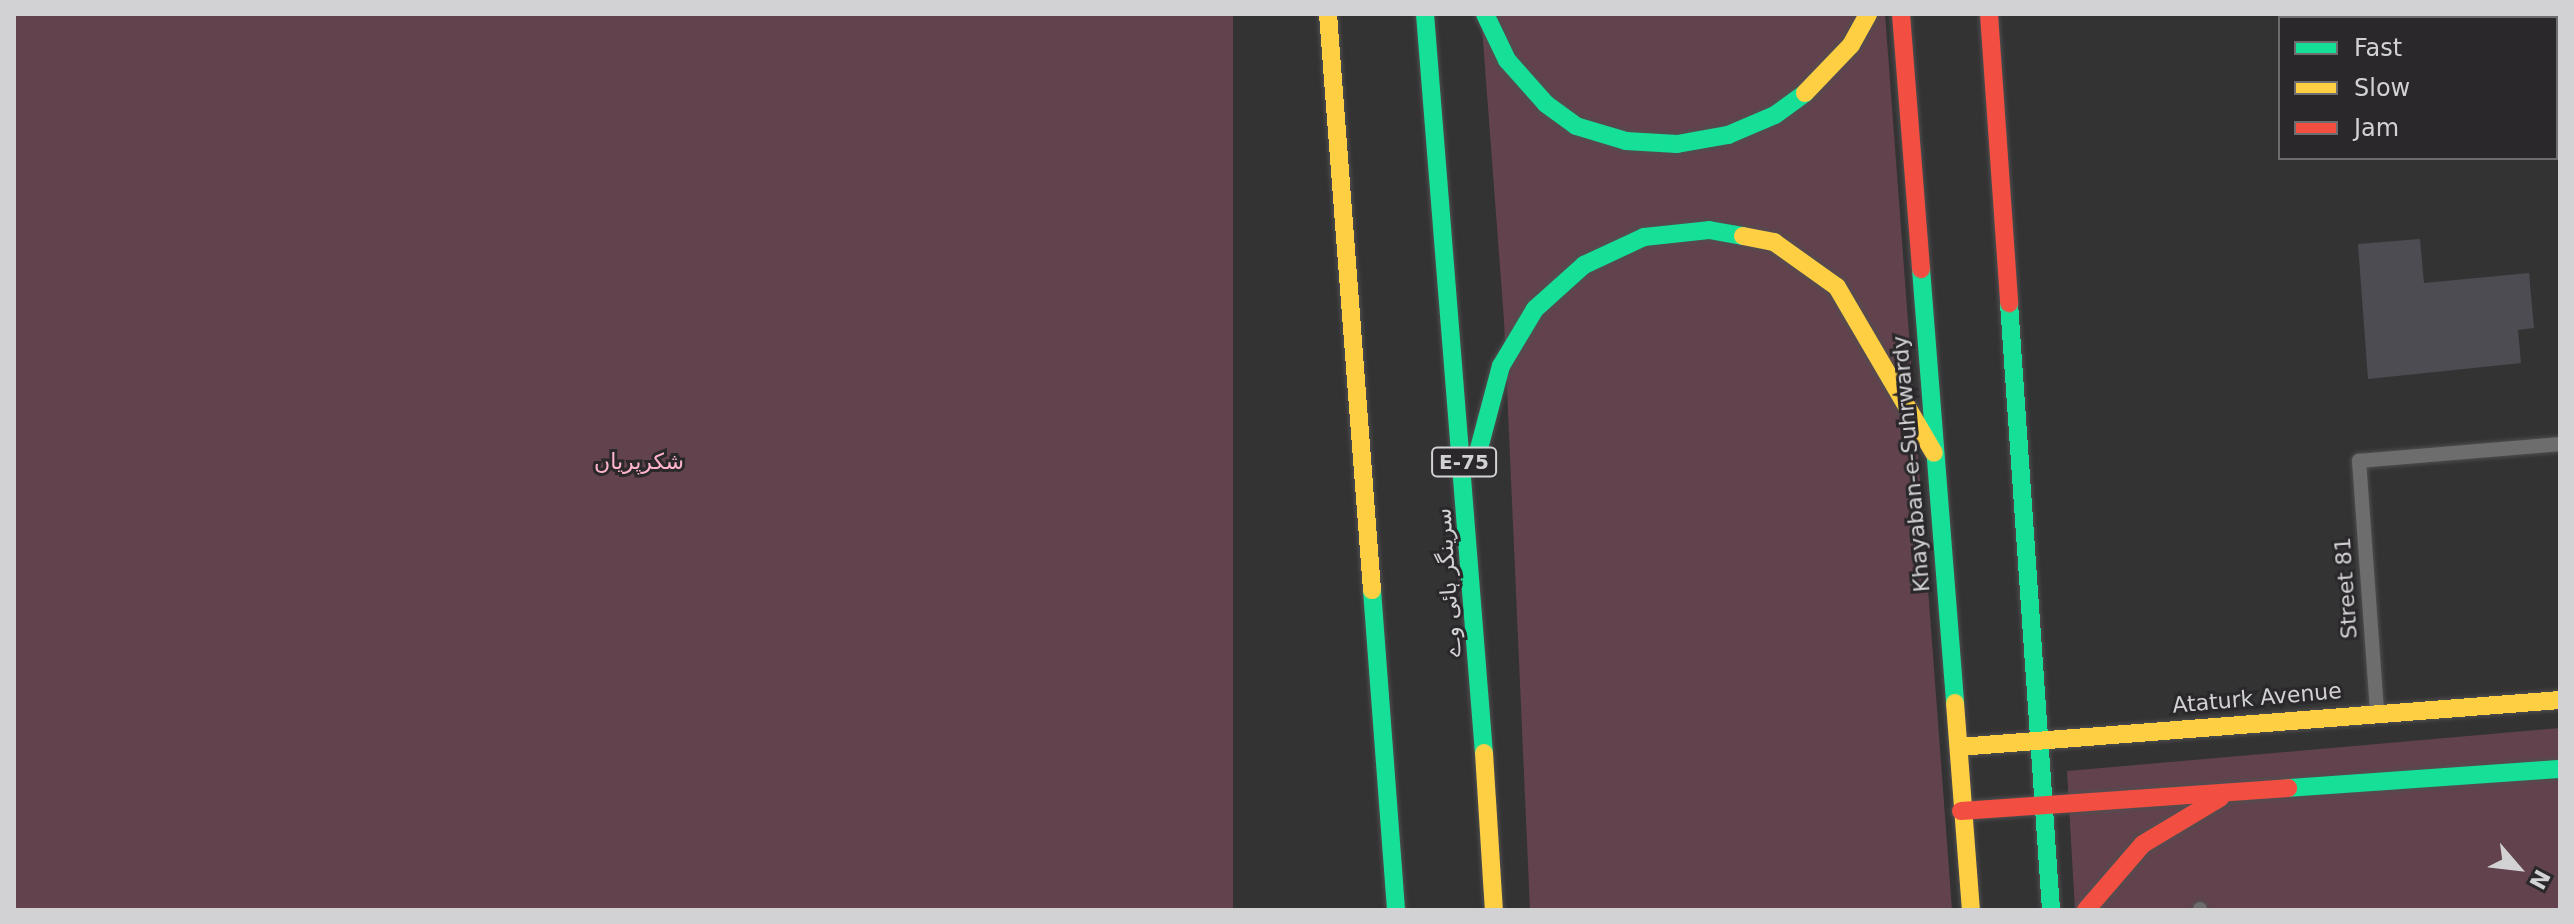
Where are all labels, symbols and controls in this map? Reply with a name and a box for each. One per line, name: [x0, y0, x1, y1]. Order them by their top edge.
legend: [2278, 16, 2558, 160]
text: Fast: [2354, 34, 2402, 62]
text: Slow: [2354, 74, 2410, 102]
text: Jam: [2354, 114, 2399, 142]
street label: Khayaban-e-Suhrwardy: [1887, 335, 1935, 593]
road number: E-75: [1430, 446, 1498, 478]
park label: شکرپریاں: [594, 449, 684, 475]
street label: سرینگر ہائی وے: [1430, 507, 1466, 659]
street label: Street 81: [2329, 536, 2363, 640]
street label: Ataturk Avenue: [2171, 677, 2343, 719]
north arrow: [2478, 828, 2558, 908]
text: N: [2524, 865, 2555, 893]

